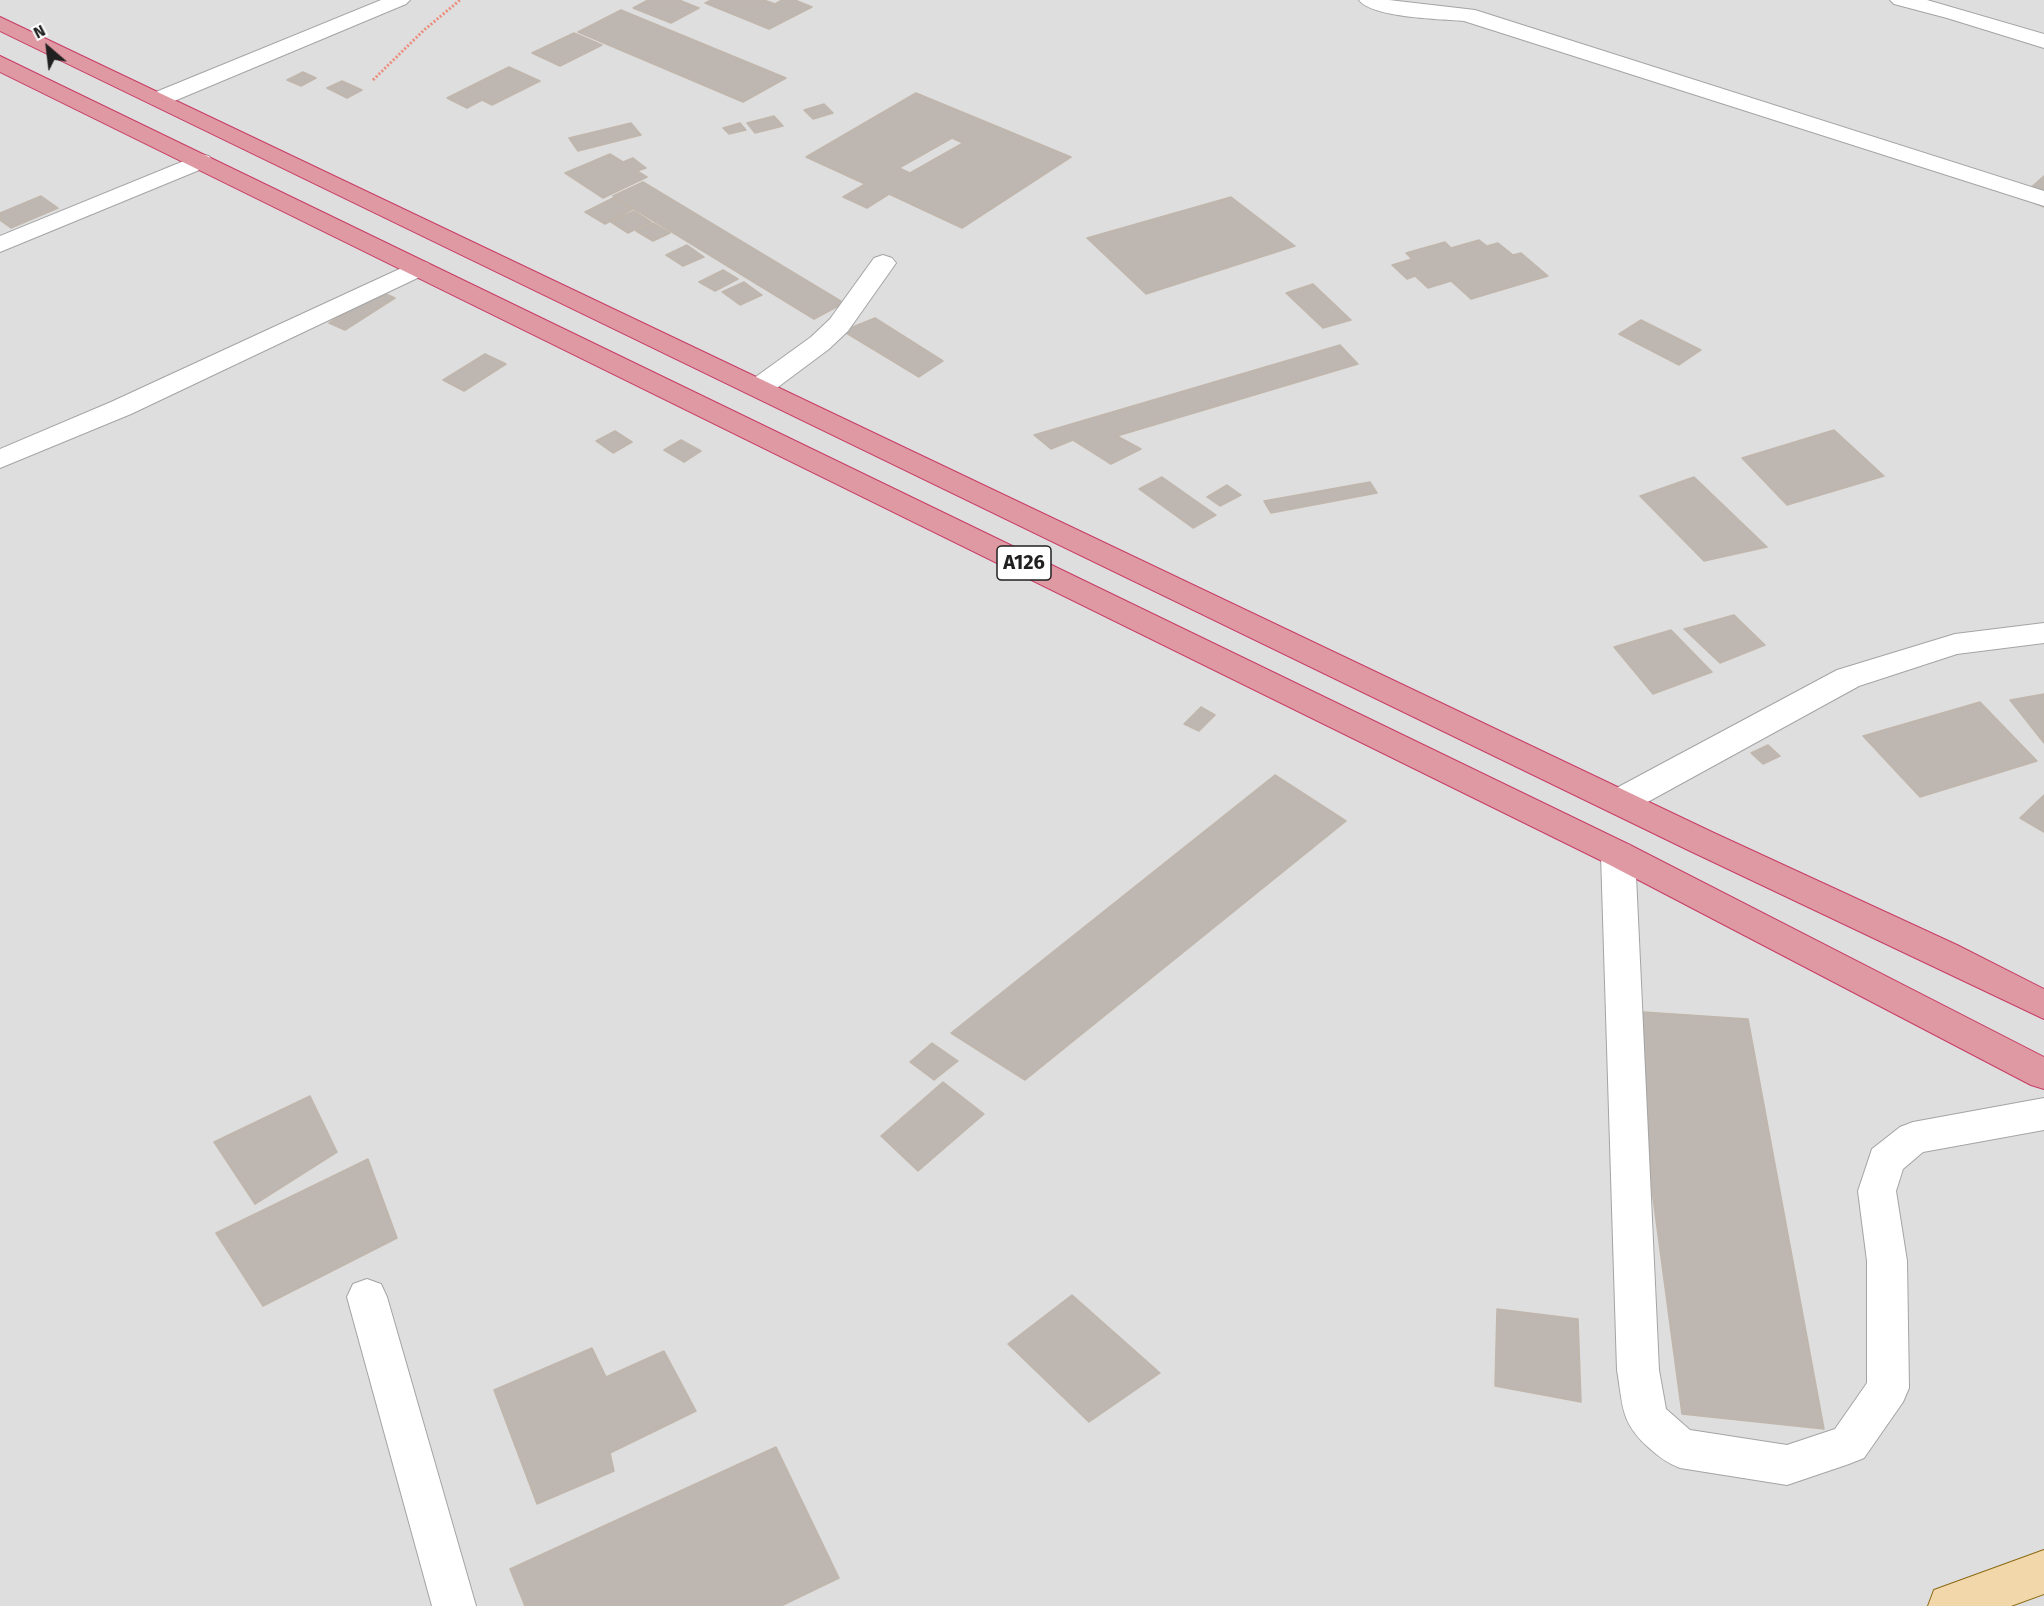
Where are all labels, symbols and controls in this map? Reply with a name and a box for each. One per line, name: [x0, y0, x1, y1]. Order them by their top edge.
north arrow: [18, 18, 78, 78]
text: N: [30, 21, 48, 43]
road number: A126: [997, 546, 1051, 580]

